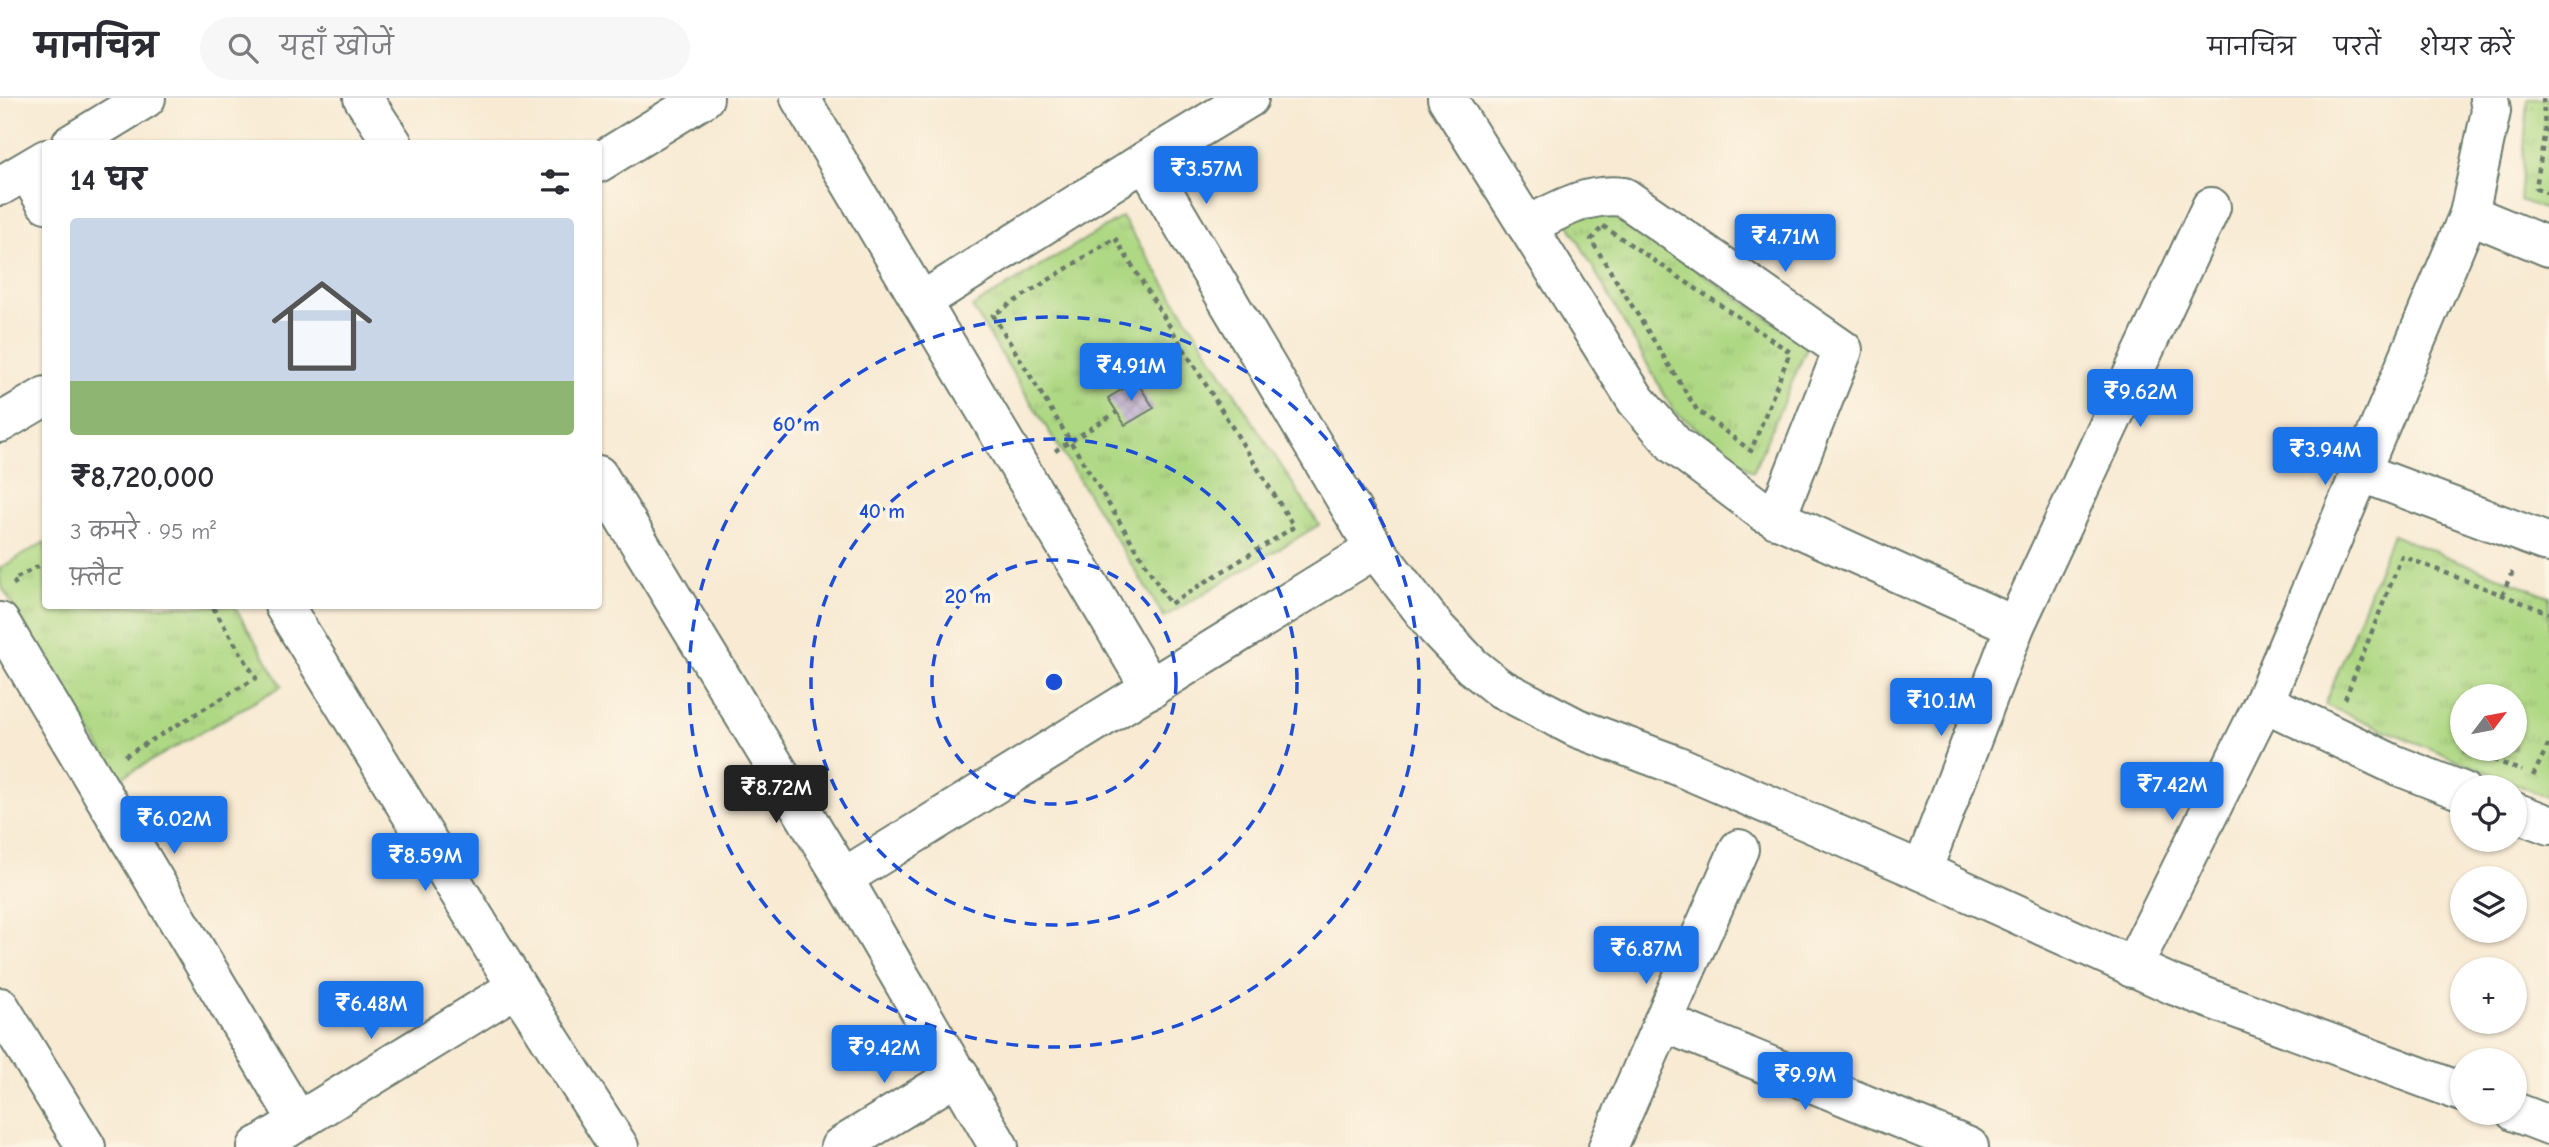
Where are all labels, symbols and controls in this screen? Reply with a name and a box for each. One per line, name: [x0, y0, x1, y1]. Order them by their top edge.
search box: [200, 17, 690, 80]
text: मानचित्र: [35, 27, 158, 65]
icon: search: [224, 29, 262, 67]
text: यहाँ खोजें: [280, 32, 394, 62]
text: मानचित्र: [2208, 33, 2296, 61]
text: परतें: [2334, 33, 2381, 61]
text: शेयर करें: [2419, 33, 2514, 61]
pin: ₹3.57M: [1149, 146, 1263, 206]
text: ₹3.57M: [1170, 155, 1242, 182]
text: 14 घर: [70, 163, 146, 198]
icon: filters: [536, 163, 574, 201]
pin: ₹4.71M: [1728, 214, 1842, 274]
text: ₹4.71M: [1751, 223, 1819, 250]
icon: home: [259, 263, 385, 389]
pin: ₹4.91M: [1074, 344, 1188, 403]
text: ₹4.91M: [1096, 352, 1166, 379]
pin: ₹9.62M: [2083, 370, 2197, 429]
text: ₹9.62M: [2103, 378, 2177, 405]
text: 60 m: [772, 412, 820, 436]
pin: ₹3.94M: [2268, 428, 2382, 487]
text: ₹3.94M: [2289, 436, 2361, 463]
text: ₹8,720,000: [70, 460, 214, 495]
text: 40 m: [859, 499, 905, 523]
text: 3 कमरे · 95 m²: [70, 518, 216, 545]
text: फ़्लैट: [70, 564, 122, 591]
text: 20 m: [945, 584, 991, 608]
centre of rings: [1042, 670, 1066, 694]
pin: ₹10.1M: [1884, 678, 1998, 738]
north arrow: [2450, 684, 2527, 761]
map controls: [2450, 684, 2527, 1125]
text: ₹10.1M: [1906, 687, 1976, 714]
pin: ₹7.42M: [2115, 762, 2229, 822]
pin: ₹8.72M: [719, 766, 833, 825]
text: ₹7.42M: [2136, 771, 2208, 798]
text: ₹8.72M: [740, 774, 812, 801]
button: locate: [2450, 775, 2527, 852]
pin: ₹6.02M: [117, 796, 231, 856]
text: ₹6.02M: [136, 805, 212, 832]
pin: ₹8.59M: [368, 834, 482, 893]
text: ₹8.59M: [388, 842, 462, 869]
button: layers: [2450, 866, 2527, 943]
pin: ₹6.87M: [1589, 926, 1703, 986]
text: ₹6.87M: [1610, 935, 1682, 962]
button: +: [2450, 957, 2527, 1034]
pin: ₹6.48M: [314, 982, 428, 1041]
text: ₹6.48M: [334, 990, 408, 1017]
pin: ₹9.42M: [827, 1026, 941, 1085]
text: ₹9.42M: [848, 1034, 920, 1061]
button: −: [2450, 1048, 2527, 1125]
pin: ₹9.9M: [1756, 1052, 1854, 1112]
text: ₹9.9M: [1774, 1061, 1836, 1088]

